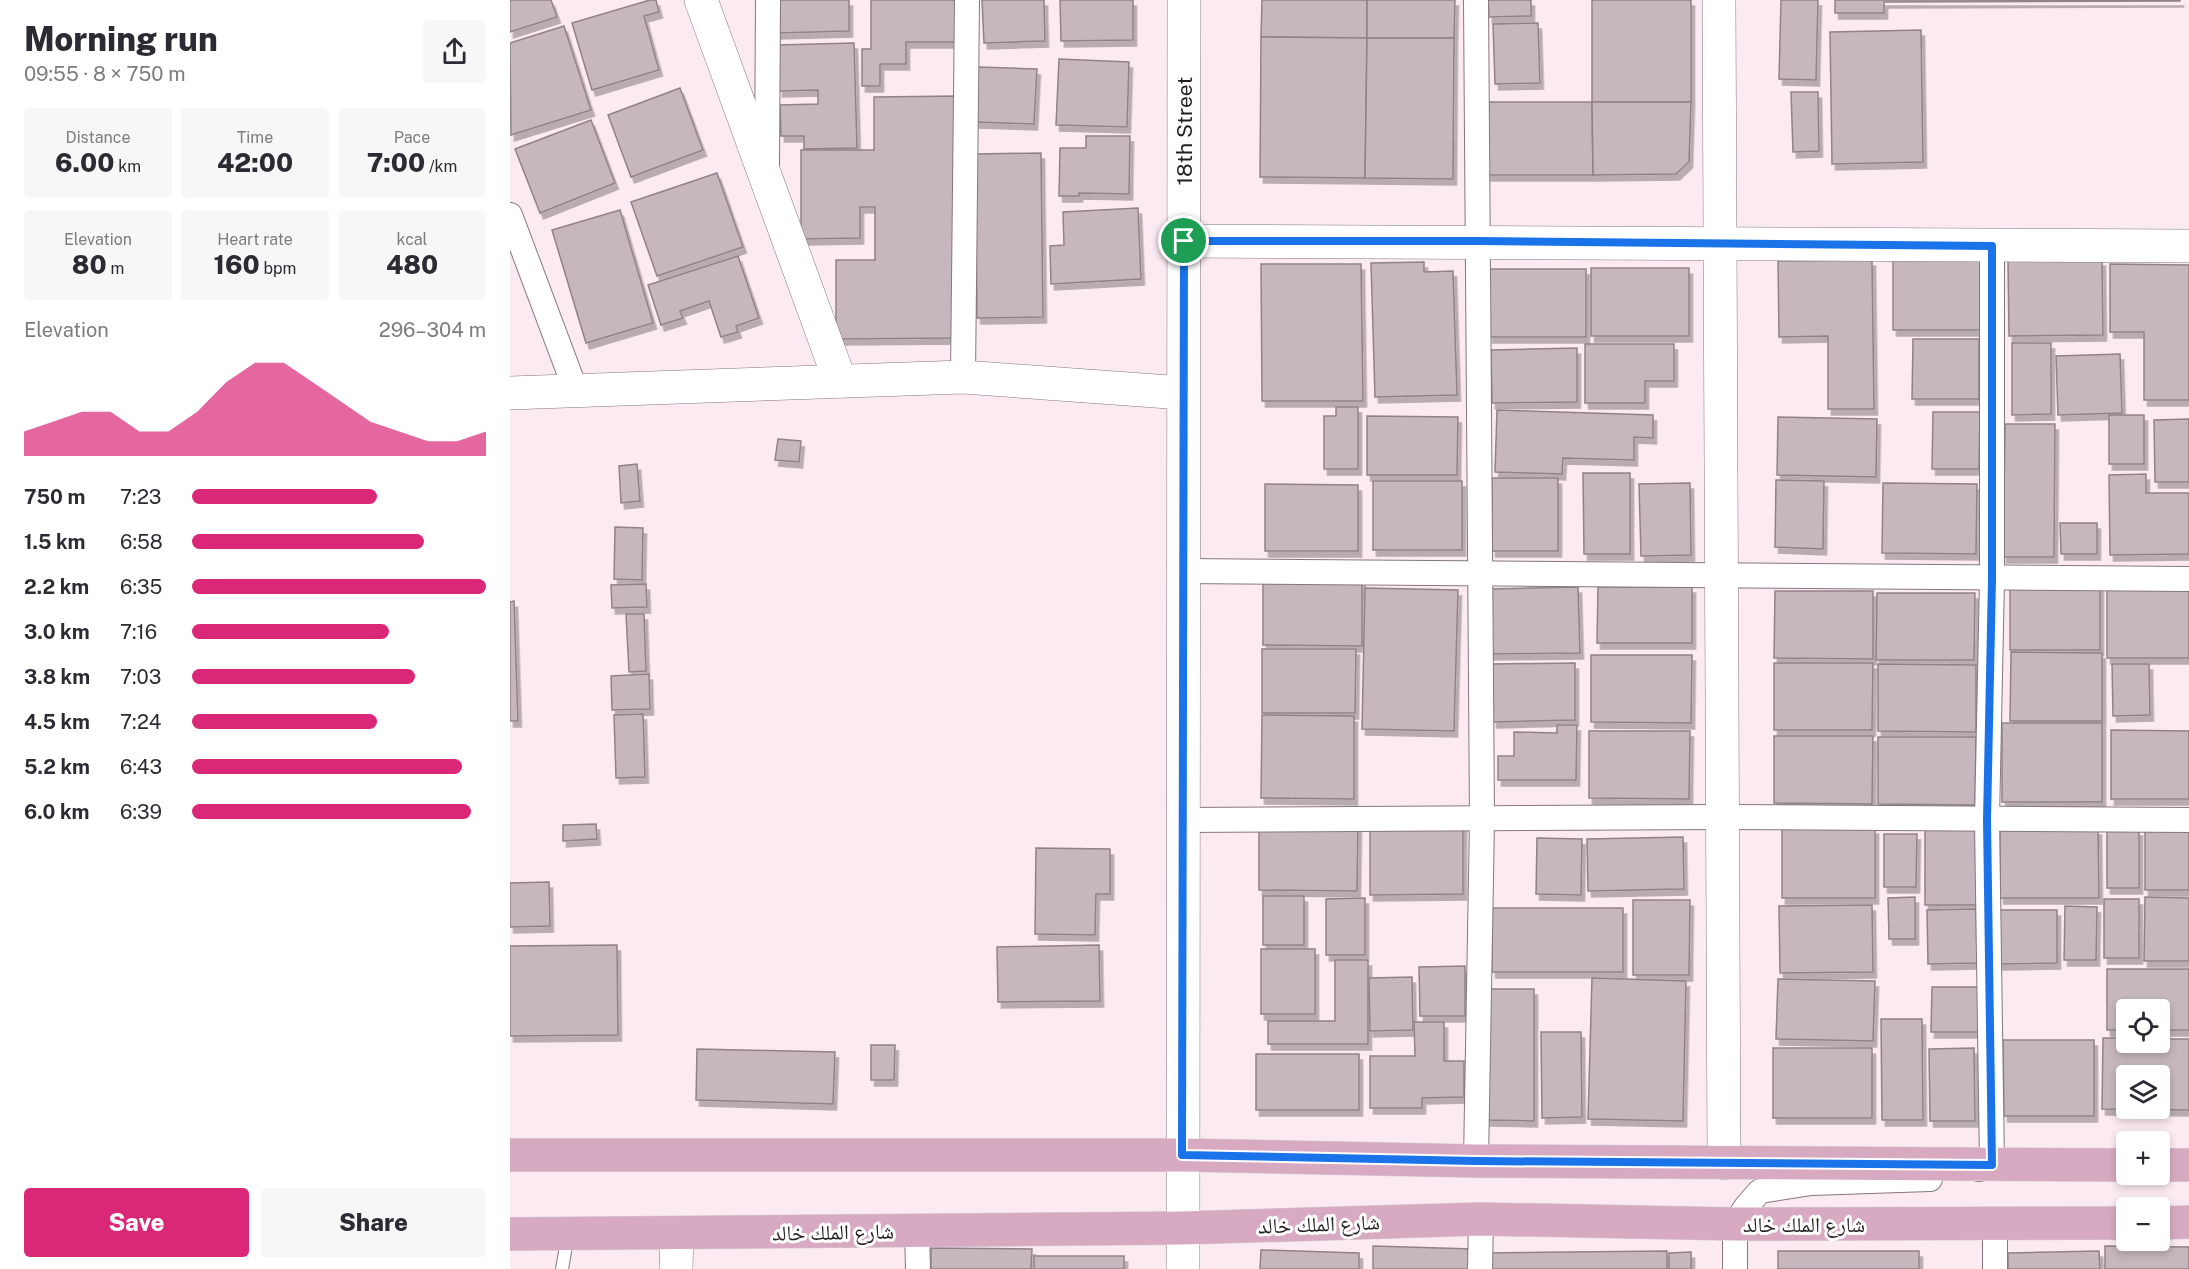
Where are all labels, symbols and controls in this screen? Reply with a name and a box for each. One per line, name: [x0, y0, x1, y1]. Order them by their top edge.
text: Morning run: [24, 20, 218, 58]
button: share: [423, 20, 486, 83]
text: 09:55 · 8 × 750 m: [24, 62, 186, 86]
street label: 18th Street: [1172, 77, 1197, 185]
text: Distance: [66, 128, 130, 147]
text: Time: [237, 128, 273, 147]
text: Pace: [394, 128, 430, 147]
text: 6.00: [55, 147, 114, 178]
text: 42:00: [217, 147, 293, 178]
text: 7:00: [367, 147, 425, 178]
text: km: [114, 157, 141, 176]
text: /km: [425, 157, 457, 176]
pin: [1158, 215, 1209, 266]
icon: arrive: [1167, 224, 1200, 257]
text: Elevation: [64, 230, 132, 249]
text: Heart rate: [217, 230, 293, 249]
text: kcal: [397, 230, 427, 249]
text: 80: [72, 249, 107, 280]
text: 160: [214, 249, 260, 280]
text: 480: [386, 249, 438, 280]
text: m: [107, 259, 124, 278]
text: bpm: [260, 259, 296, 278]
text: Elevation: [24, 318, 109, 342]
text: 296–304 m: [379, 318, 486, 342]
text: 750 m: [24, 485, 85, 509]
text: 7:23: [120, 485, 161, 509]
text: 1.5 km: [24, 530, 85, 554]
text: 6:58: [120, 530, 163, 554]
text: 2.2 km: [24, 575, 89, 599]
text: 6:35: [120, 575, 162, 599]
text: 3.0 km: [24, 620, 90, 644]
text: 7:16: [120, 620, 157, 644]
text: 3.8 km: [24, 665, 90, 689]
text: 7:03: [120, 665, 161, 689]
text: 4.5 km: [24, 710, 90, 734]
text: 7:24: [120, 710, 161, 734]
text: 5.2 km: [24, 755, 90, 779]
text: 6:43: [120, 755, 162, 779]
text: 6.0 km: [24, 800, 90, 824]
text: 6:39: [120, 800, 162, 824]
map controls: [2116, 999, 2170, 1251]
button: locate: [2116, 999, 2170, 1053]
button: layers: [2116, 1065, 2170, 1119]
button: +: [2116, 1131, 2170, 1185]
button: Save: [24, 1188, 249, 1257]
button: Share: [261, 1188, 486, 1257]
button: −: [2116, 1197, 2170, 1251]
street label: شارع الملك خالد: [1258, 1209, 1380, 1240]
street label: شارع الملك خالد: [1743, 1212, 1865, 1238]
street label: شارع الملك خالد: [772, 1218, 894, 1247]

